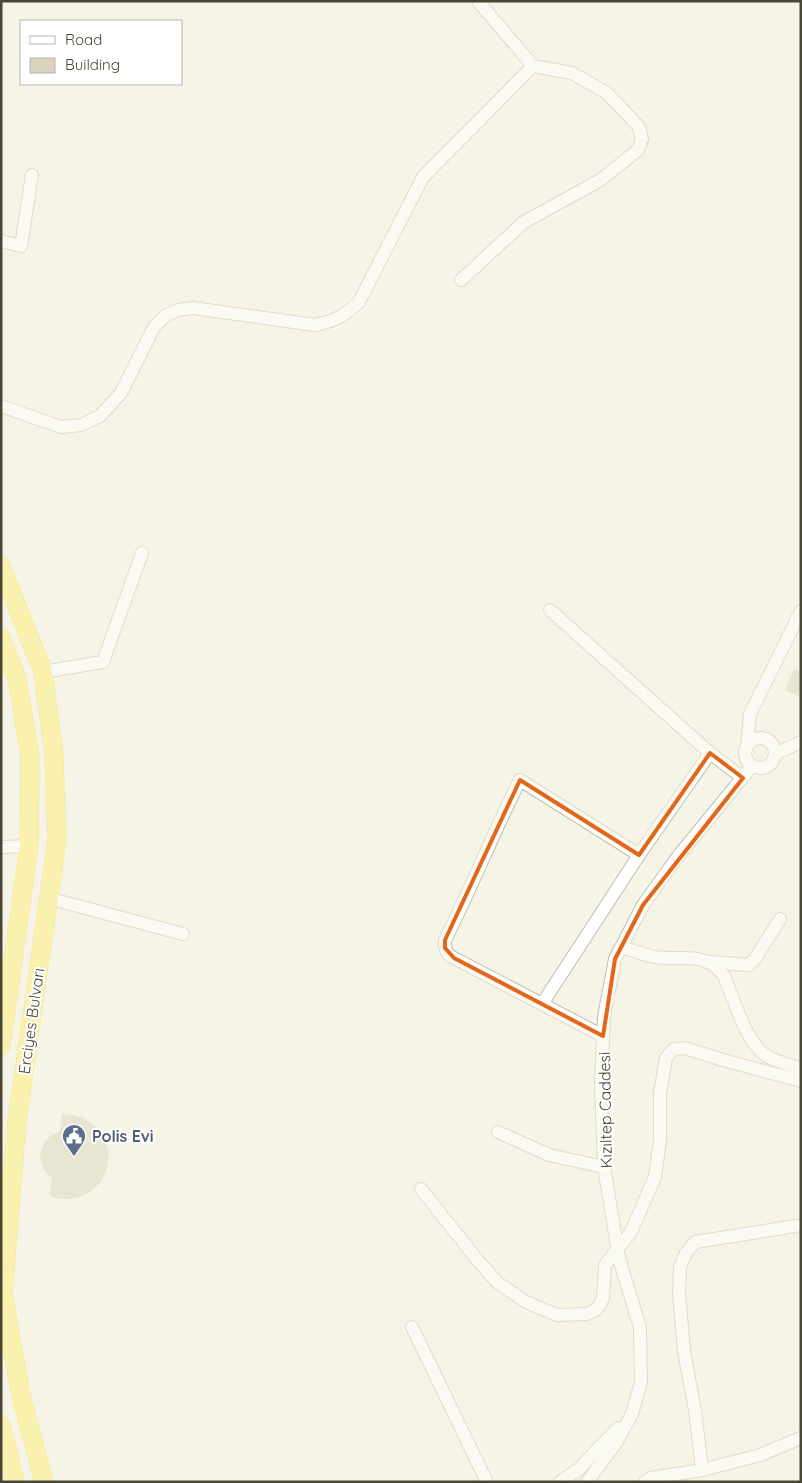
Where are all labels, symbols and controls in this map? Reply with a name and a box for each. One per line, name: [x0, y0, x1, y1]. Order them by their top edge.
legend: [20, 20, 182, 85]
text: Road: [65, 30, 102, 49]
text: Building: [65, 55, 120, 74]
street label: Erciyes Bulvarı: [14, 967, 48, 1075]
street label: Kızıltep Caddesi: [594, 1051, 616, 1169]
public building icon: Polis Evi: [61, 1123, 87, 1157]
place label: Polis Evi: [92, 1126, 153, 1146]

